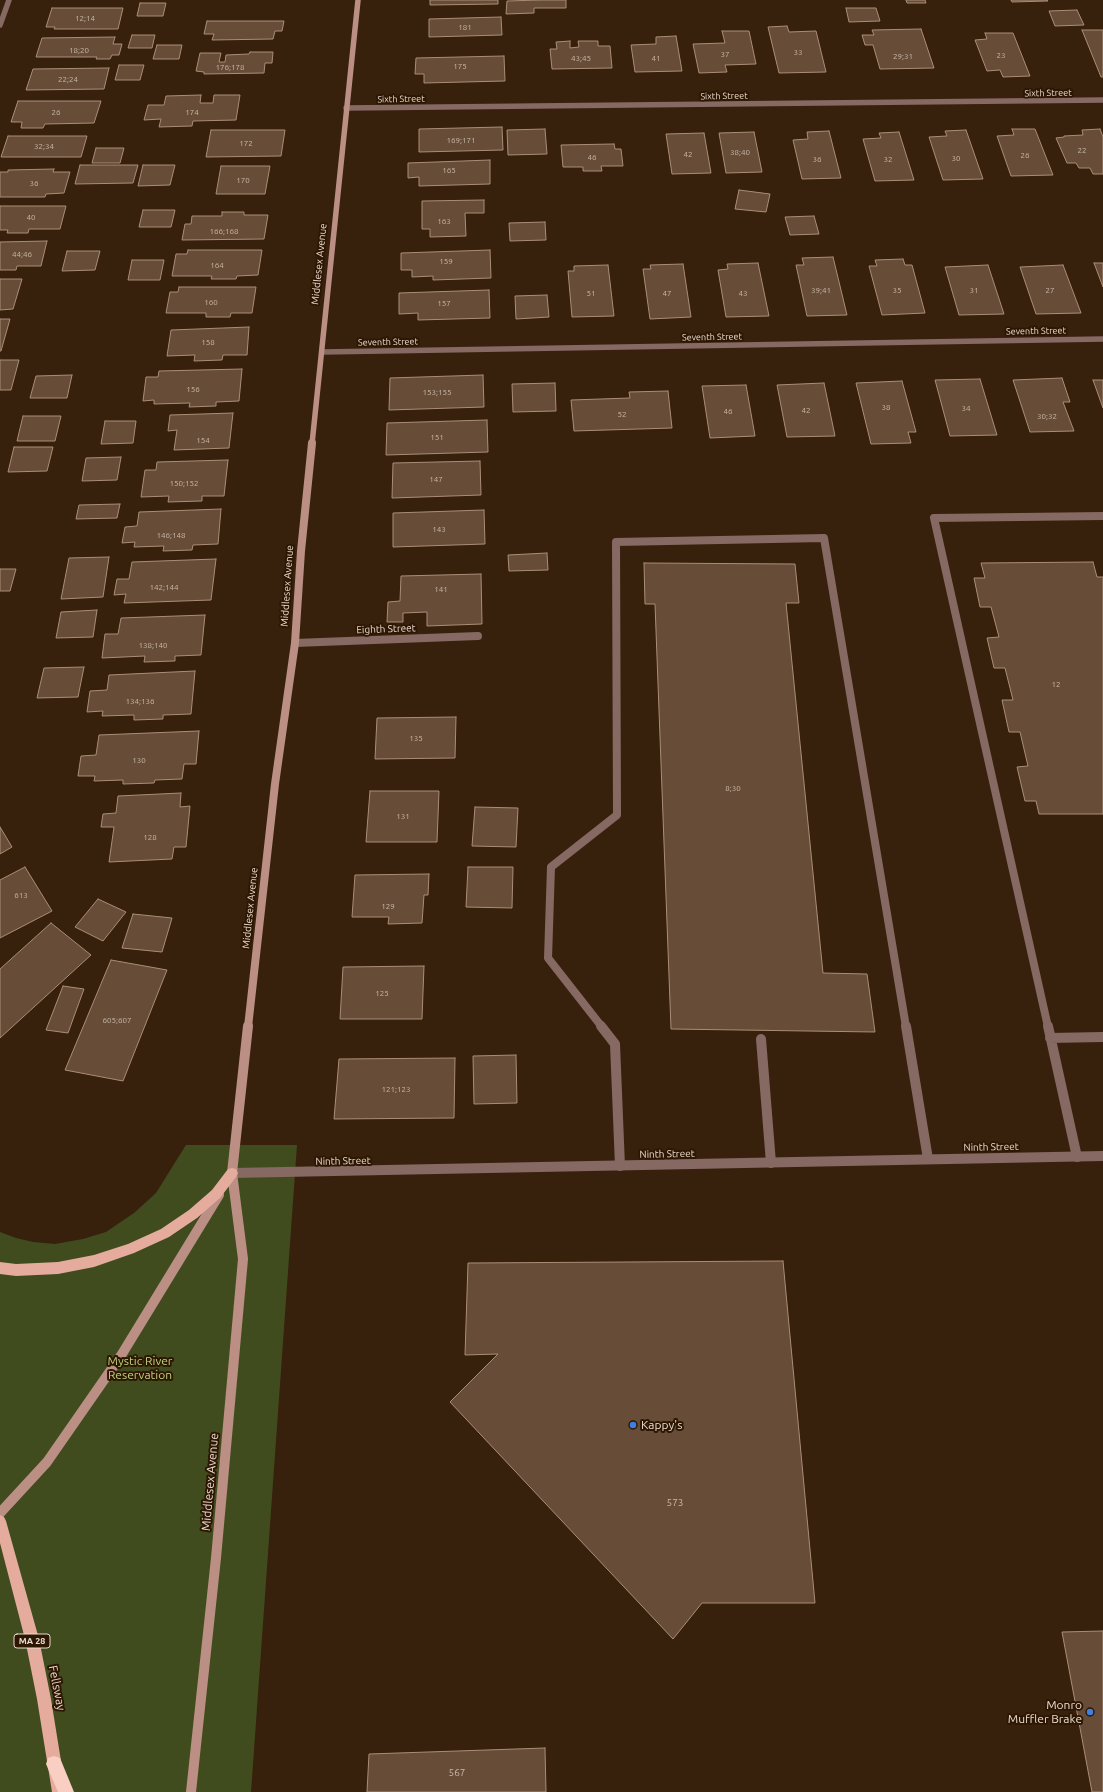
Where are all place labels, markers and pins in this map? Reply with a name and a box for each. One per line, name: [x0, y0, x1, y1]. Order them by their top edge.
place label: Kappy's: [641, 1418, 682, 1432]
marker: Kappy's: [628, 1420, 638, 1430]
place label: Monro Muffler Brake: [1008, 1698, 1082, 1726]
marker: Monro Muffler Brake: [1085, 1707, 1095, 1717]

